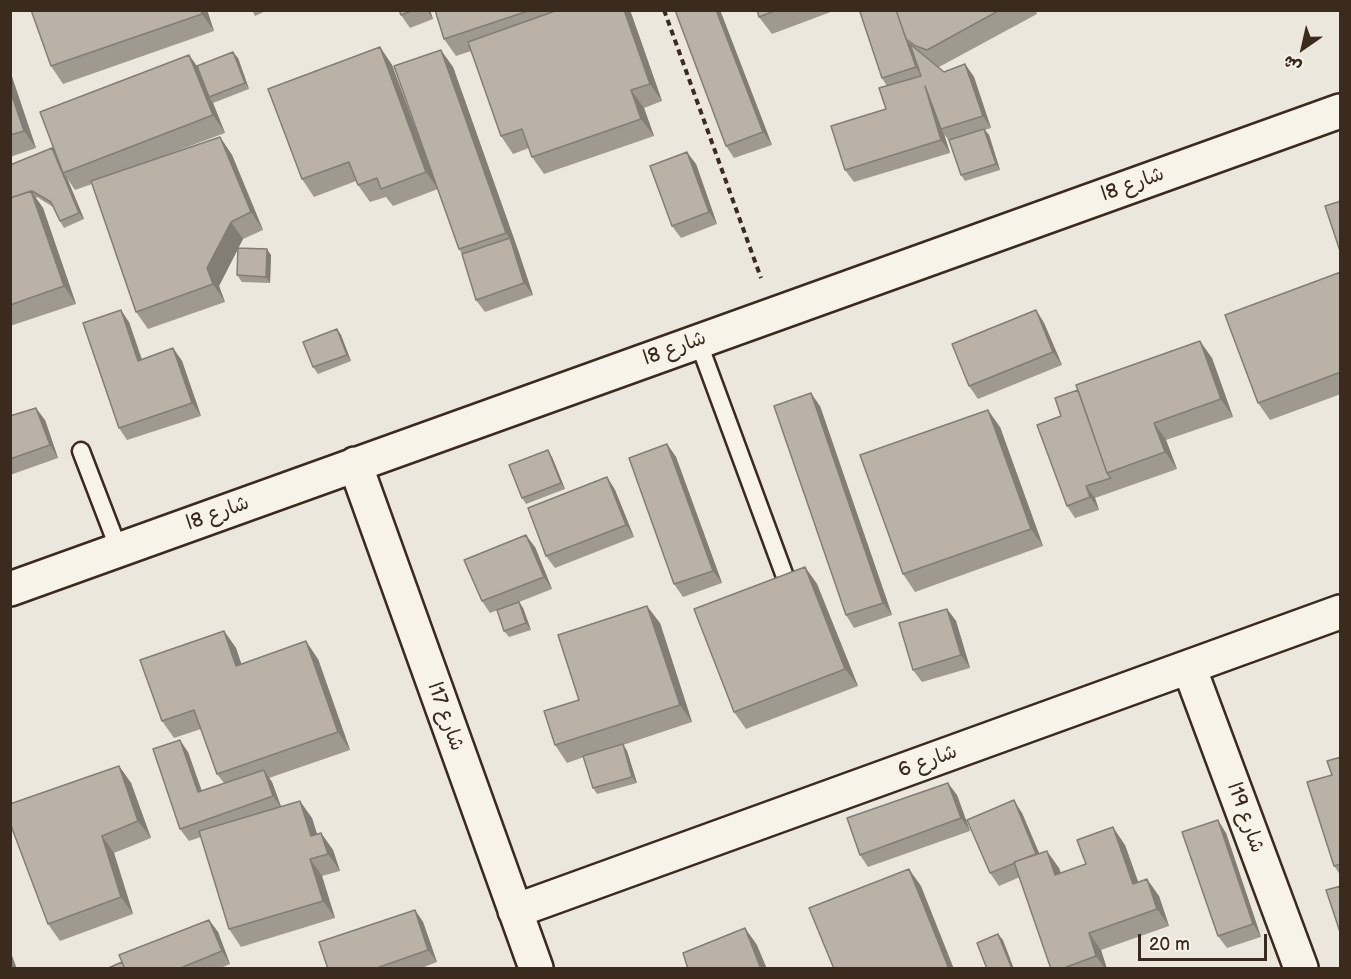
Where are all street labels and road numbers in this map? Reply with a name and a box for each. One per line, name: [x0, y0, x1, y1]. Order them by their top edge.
street label: شارع 8ا: [1098, 163, 1168, 207]
street label: شارع 8ا: [640, 327, 710, 371]
street label: شارع 8ا: [183, 492, 253, 536]
street label: شارع 17ا: [422, 679, 468, 755]
street label: شارع 6: [895, 740, 961, 784]
street label: شارع 19ا: [1221, 780, 1269, 856]

